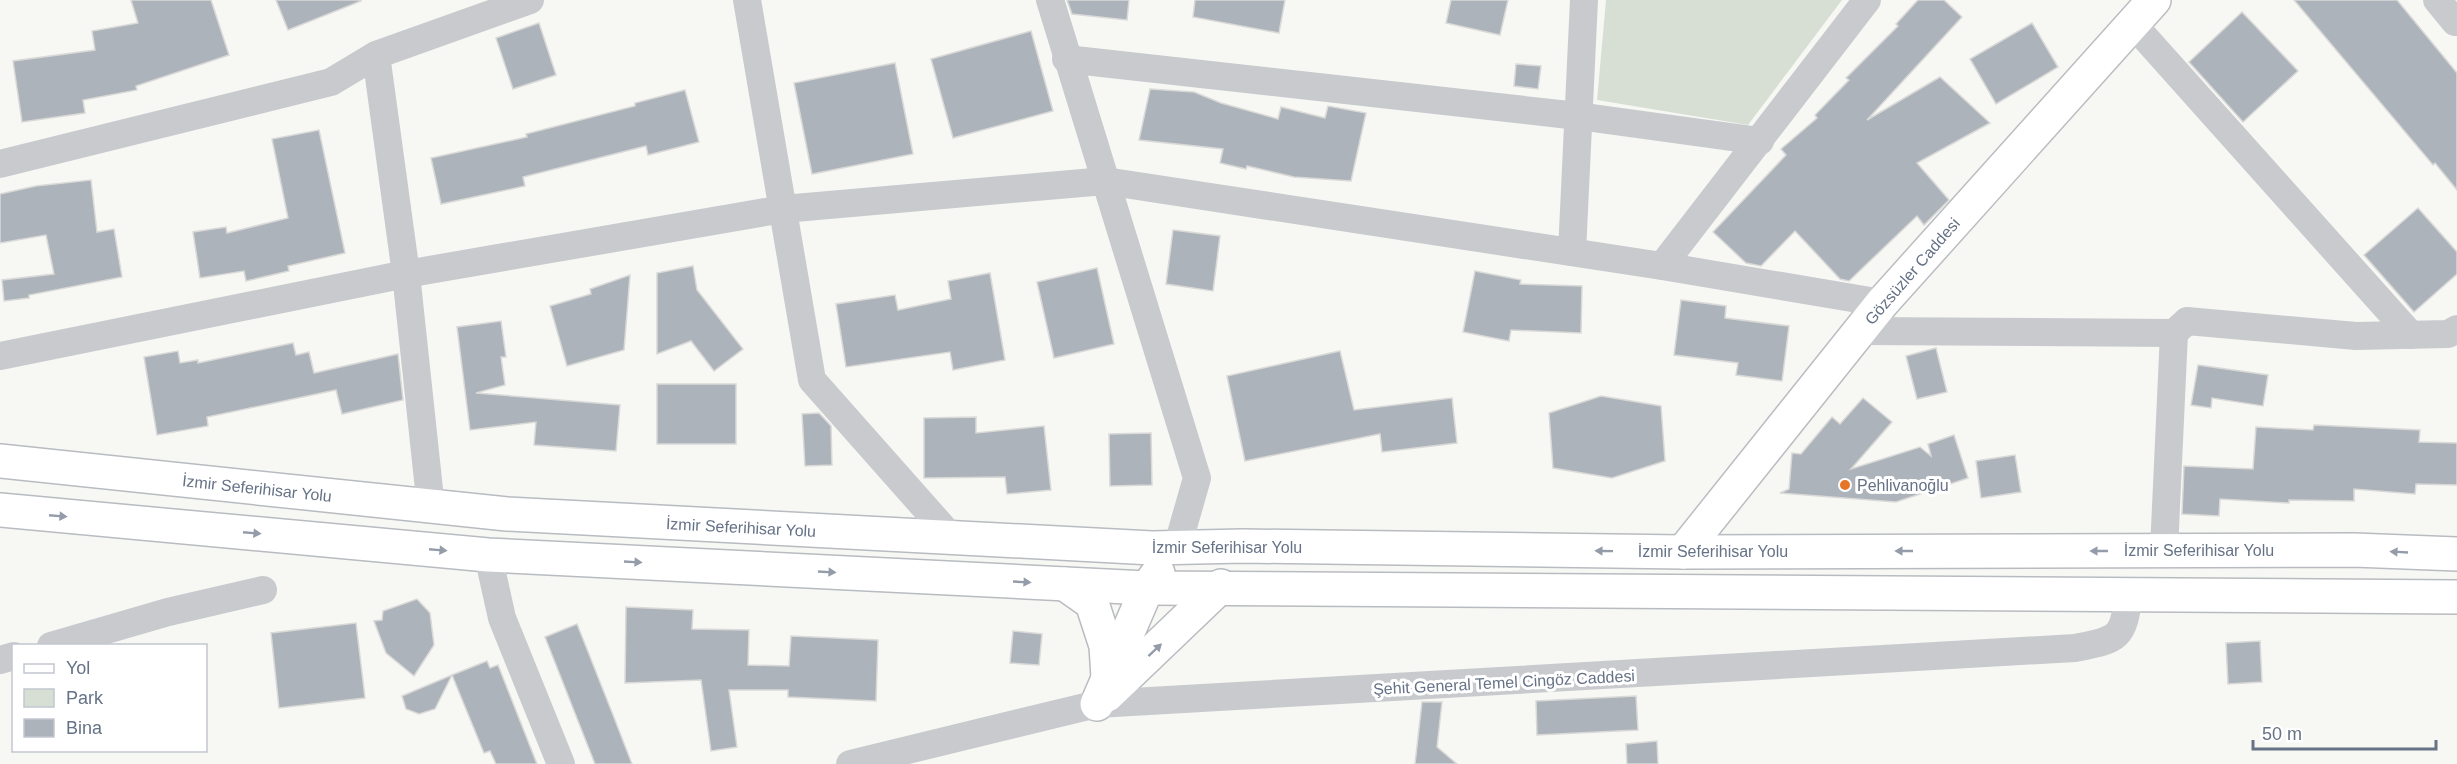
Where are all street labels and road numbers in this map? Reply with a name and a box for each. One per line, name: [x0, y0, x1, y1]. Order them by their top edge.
street label: Gözsüzler Caddesi: [1862, 215, 1963, 328]
street label: İzmir Seferihisar Yolu: [181, 471, 333, 505]
street label: İzmir Seferihisar Yolu: [665, 514, 817, 540]
street label: İzmir Seferihisar Yolu: [1152, 538, 1302, 556]
street label: İzmir Seferihisar Yolu: [2124, 541, 2274, 559]
street label: İzmir Seferihisar Yolu: [1638, 542, 1788, 560]
street label: Şehit General Temel Cingöz Caddesi: [1373, 667, 1635, 698]

